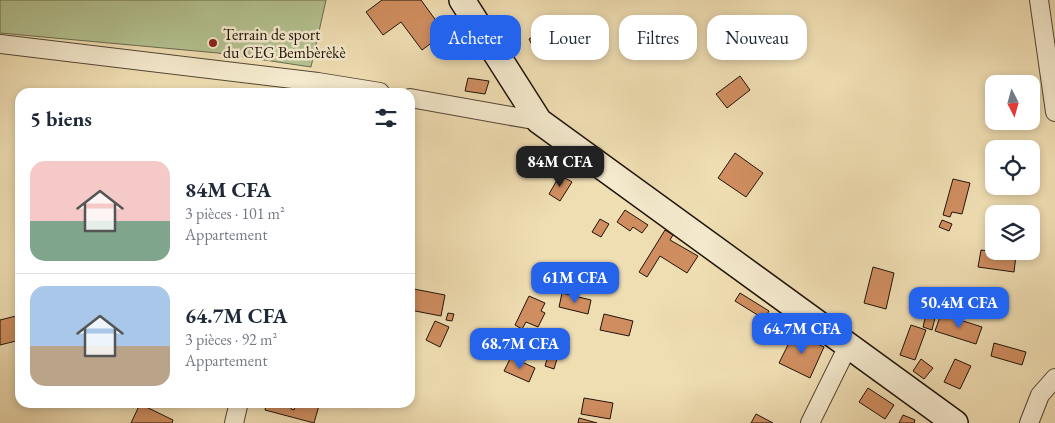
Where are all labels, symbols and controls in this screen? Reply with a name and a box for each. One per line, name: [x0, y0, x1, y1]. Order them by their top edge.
chip: Acheter: [430, 15, 521, 60]
chip: Louer: [531, 15, 609, 60]
chip: Filtres: [619, 15, 697, 60]
chip: Nouveau: [707, 15, 807, 60]
place label: Terrain de sport du CEG Bembèrèkè: [223, 24, 346, 63]
marker: Terrain de sport du CEG Bembèrèkè: [207, 37, 219, 49]
north arrow: [985, 75, 1040, 130]
map controls: [985, 75, 1040, 260]
icon: filters: [372, 104, 400, 132]
text: 5 biens: [30, 105, 92, 132]
button: locate: [985, 140, 1040, 195]
pin: 84M CFA: [514, 146, 606, 188]
text: 84M CFA: [527, 151, 593, 172]
text: 84M CFA: [185, 176, 271, 203]
icon: home: [70, 181, 130, 241]
text: 3 pièces · 101 m²: [185, 203, 285, 224]
button: layers: [985, 205, 1040, 260]
text: Appartement: [185, 224, 268, 245]
pin: 61M CFA: [529, 262, 621, 304]
text: 61M CFA: [542, 267, 608, 288]
pin: 50.4M CFA: [902, 286, 1016, 329]
text: 50.4M CFA: [920, 292, 998, 313]
text: 64.7M CFA: [185, 302, 288, 329]
icon: home: [70, 306, 130, 366]
pin: 64.7M CFA: [745, 312, 859, 355]
text: 64.7M CFA: [763, 318, 841, 339]
pin: 68.7M CFA: [463, 328, 577, 370]
text: 3 pièces · 92 m²: [185, 329, 277, 350]
text: 68.7M CFA: [481, 333, 559, 354]
text: Appartement: [185, 350, 268, 371]

